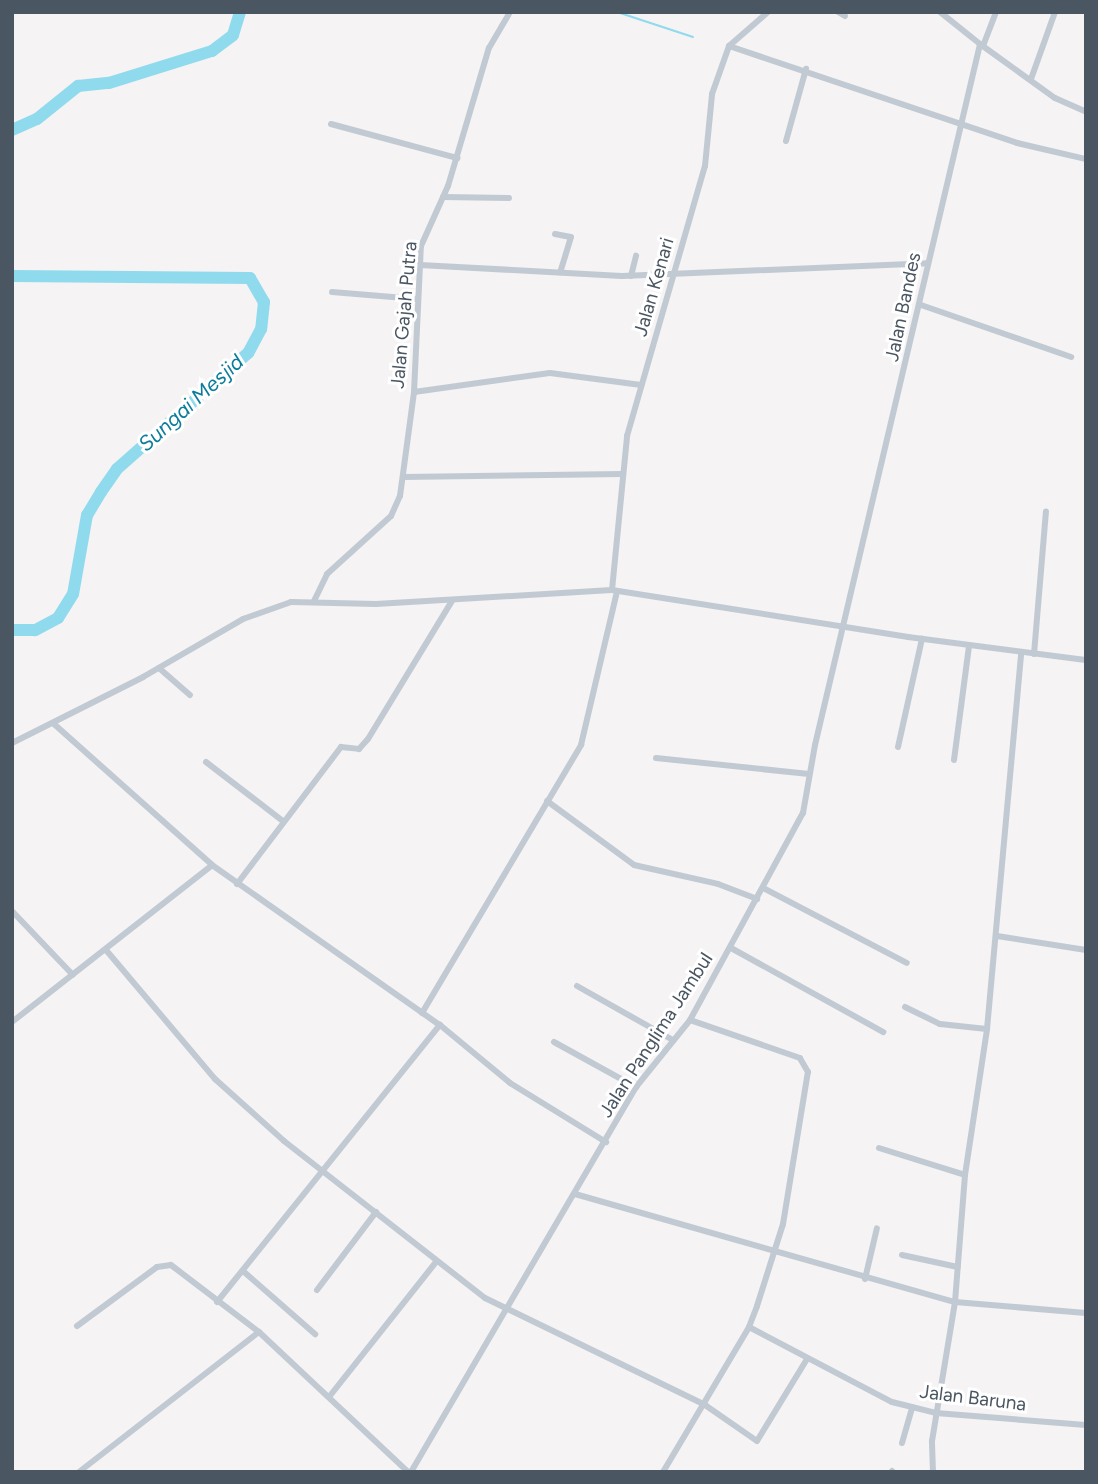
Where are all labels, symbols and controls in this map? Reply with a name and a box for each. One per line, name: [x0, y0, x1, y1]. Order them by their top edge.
street label: Jalan Kenari: [629, 235, 679, 339]
street label: Jalan Gajah Putra: [386, 240, 422, 390]
street label: Jalan Bandes: [880, 250, 926, 364]
water label: Sungai Mesjid: [133, 349, 249, 457]
street label: Jalan Panglima Jambul: [594, 948, 718, 1122]
street label: Jalan Baruna: [918, 1380, 1028, 1416]

